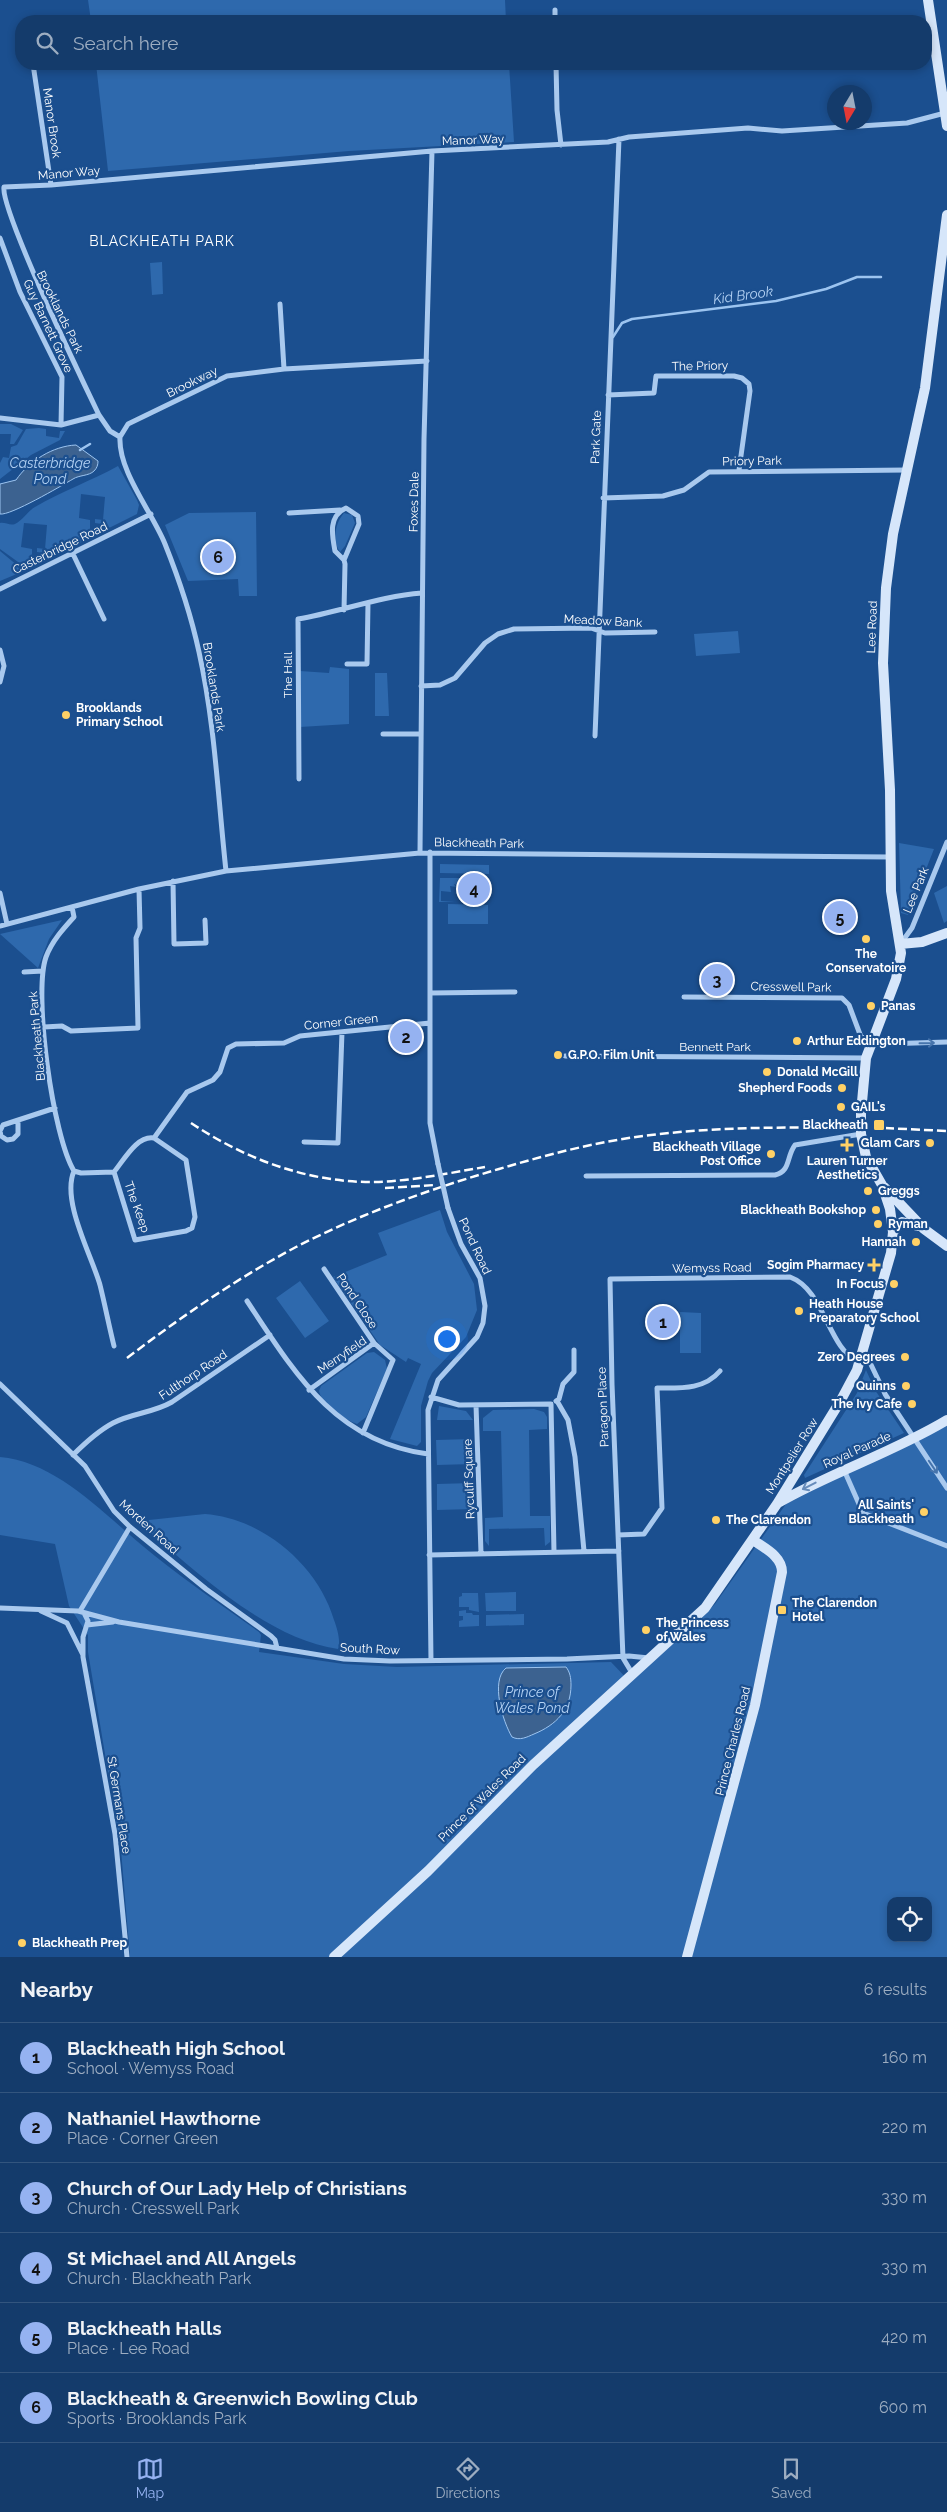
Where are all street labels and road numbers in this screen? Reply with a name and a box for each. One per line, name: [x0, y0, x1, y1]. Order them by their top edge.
street label: Manor Brook: [40, 87, 64, 160]
street label: Manor Way: [442, 132, 505, 148]
street label: Manor Way: [37, 163, 101, 183]
street label: Brooklands Park: [34, 268, 86, 356]
street label: Guy Barnett Grove: [20, 277, 76, 375]
street label: The Priory: [672, 358, 729, 373]
street label: Brookway: [164, 363, 220, 400]
street label: Park Gate: [588, 410, 604, 464]
street label: Priory Park: [722, 453, 782, 469]
street label: Foxes Dale: [406, 472, 422, 532]
street label: Casterbridge Road: [10, 519, 110, 577]
street label: Lee Road: [864, 600, 880, 654]
street label: Meadow Bank: [563, 612, 643, 630]
street label: Brooklands Park: [200, 641, 228, 733]
street label: The Hall: [281, 651, 295, 698]
street label: Blackheath Park: [434, 835, 525, 851]
street label: Lee Park: [900, 864, 932, 915]
street label: Cresswell Park: [750, 979, 832, 995]
street label: Blackheath Park: [26, 990, 48, 1081]
street label: Corner Green: [303, 1011, 379, 1033]
street label: Bennett Park: [679, 1040, 751, 1054]
street label: The Keep: [121, 1180, 153, 1234]
street label: Pond Road: [456, 1215, 494, 1277]
street label: Wemyss Road: [672, 1260, 752, 1276]
street label: Pond Close: [333, 1271, 381, 1331]
street label: Merryfield: [315, 1333, 369, 1377]
street label: Fulthorp Road: [156, 1347, 230, 1403]
street label: Paragon Place: [595, 1367, 611, 1447]
street label: Montpelier Row: [763, 1415, 821, 1497]
street label: Royal Parade: [821, 1429, 893, 1471]
street label: Ryculff Square: [461, 1439, 477, 1519]
street label: Morden Road: [116, 1497, 182, 1557]
street label: South Row: [340, 1640, 401, 1658]
street label: Prince Charles Road: [713, 1685, 753, 1797]
street label: Prince of Wales Road: [435, 1751, 529, 1845]
street label: St Germans Place: [104, 1755, 134, 1855]

